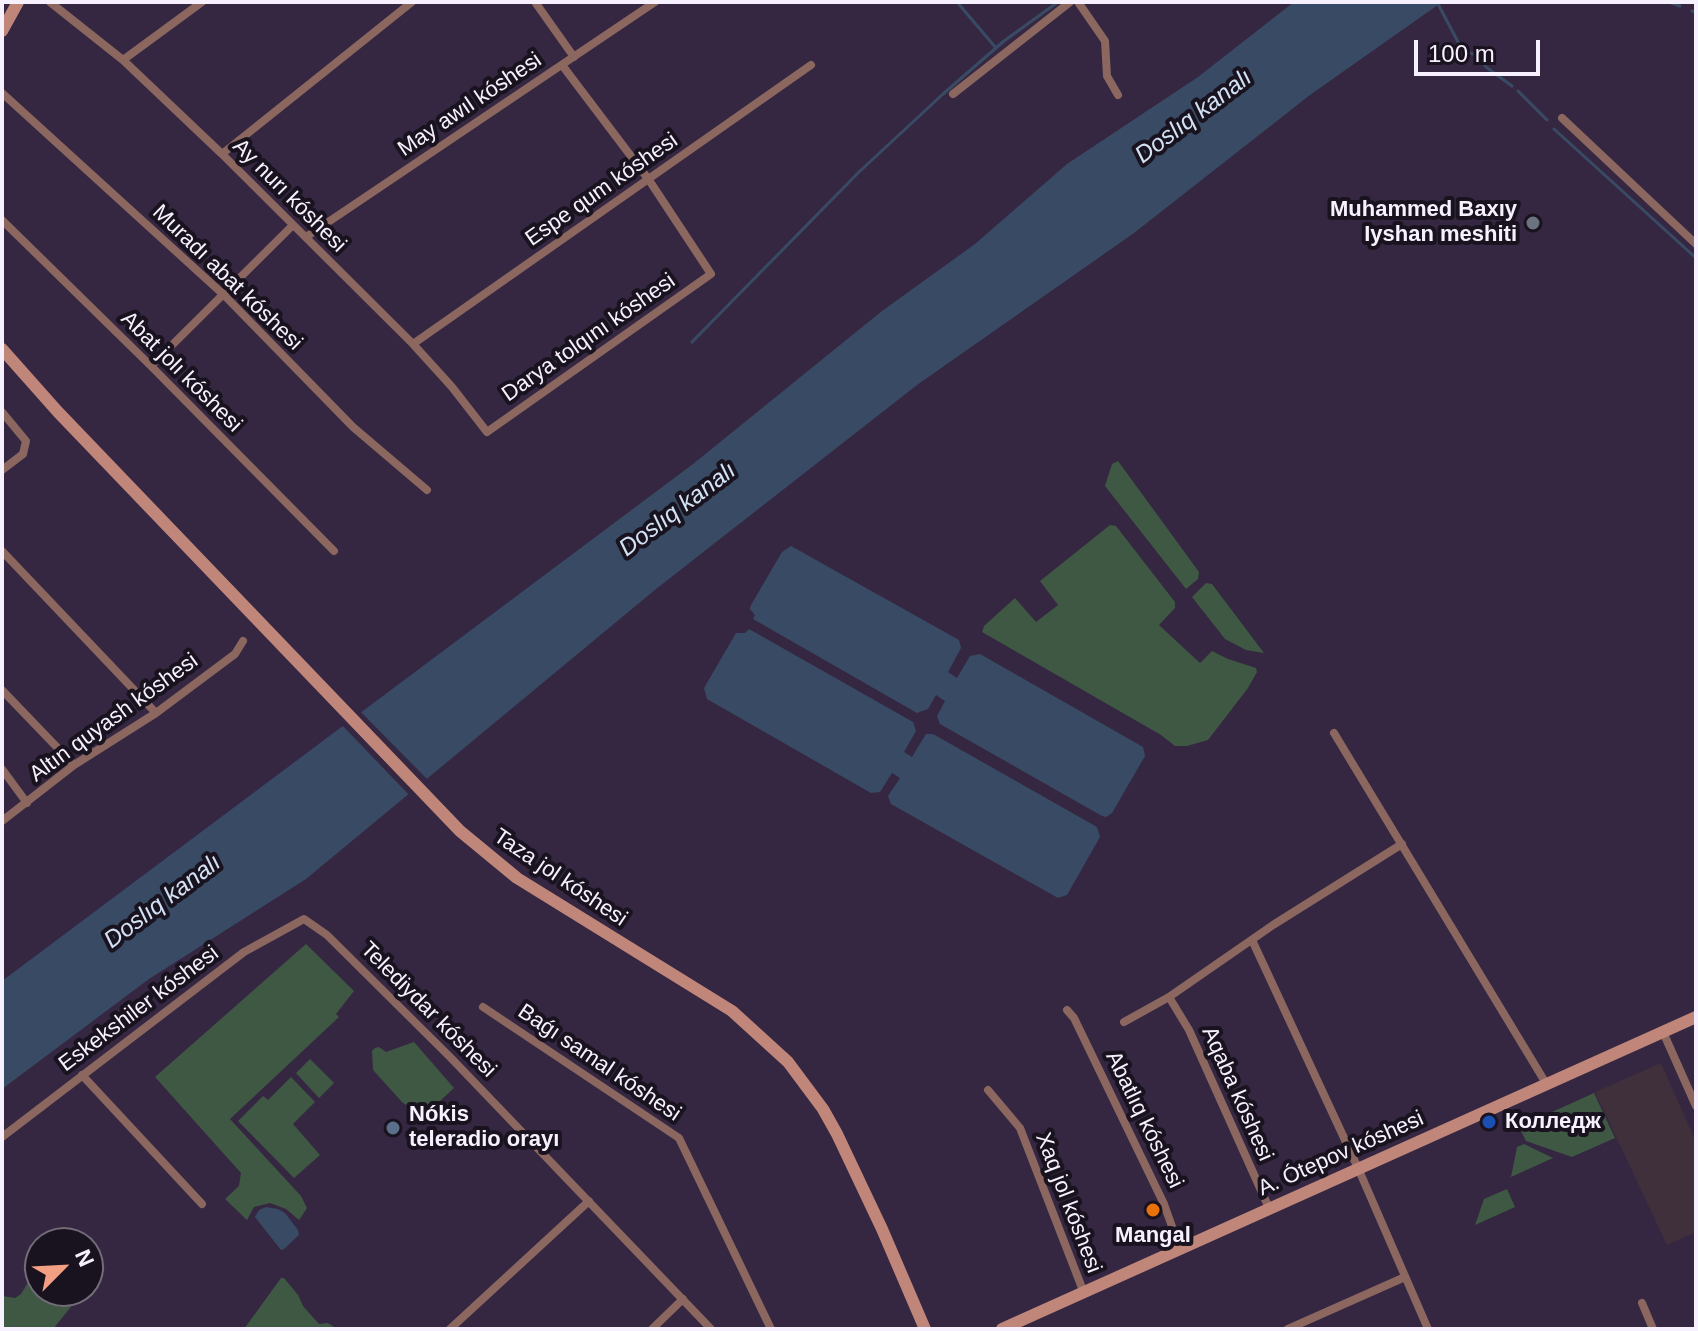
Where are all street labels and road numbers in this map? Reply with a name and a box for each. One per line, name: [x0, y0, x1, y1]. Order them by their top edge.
street label: May awıl kóshesi: [393, 47, 547, 163]
street label: Espe qum kóshesi: [521, 128, 683, 252]
street label: Ay nurı kóshesi: [227, 134, 351, 258]
street label: Muradı abat kóshesi: [147, 200, 307, 356]
street label: Darya tolqını kóshesi: [497, 268, 681, 408]
street label: Abat jolı kóshesi: [115, 306, 247, 438]
street label: Altın quyash kóshesi: [25, 648, 203, 788]
street label: Taza jol kóshesi: [488, 824, 632, 932]
street label: Telediydar kóshesi: [355, 937, 501, 1083]
street label: Eskekshiler kóshesi: [54, 940, 224, 1078]
street label: Baǵı samal kóshesi: [513, 999, 685, 1127]
street label: Aqaba kóshesi: [1196, 1023, 1278, 1165]
street label: Abatlıq kóshesi: [1099, 1047, 1189, 1193]
street label: A. Ótepov kóshesi: [1254, 1106, 1428, 1202]
street label: Xaq jol kóshesi: [1029, 1129, 1107, 1277]

